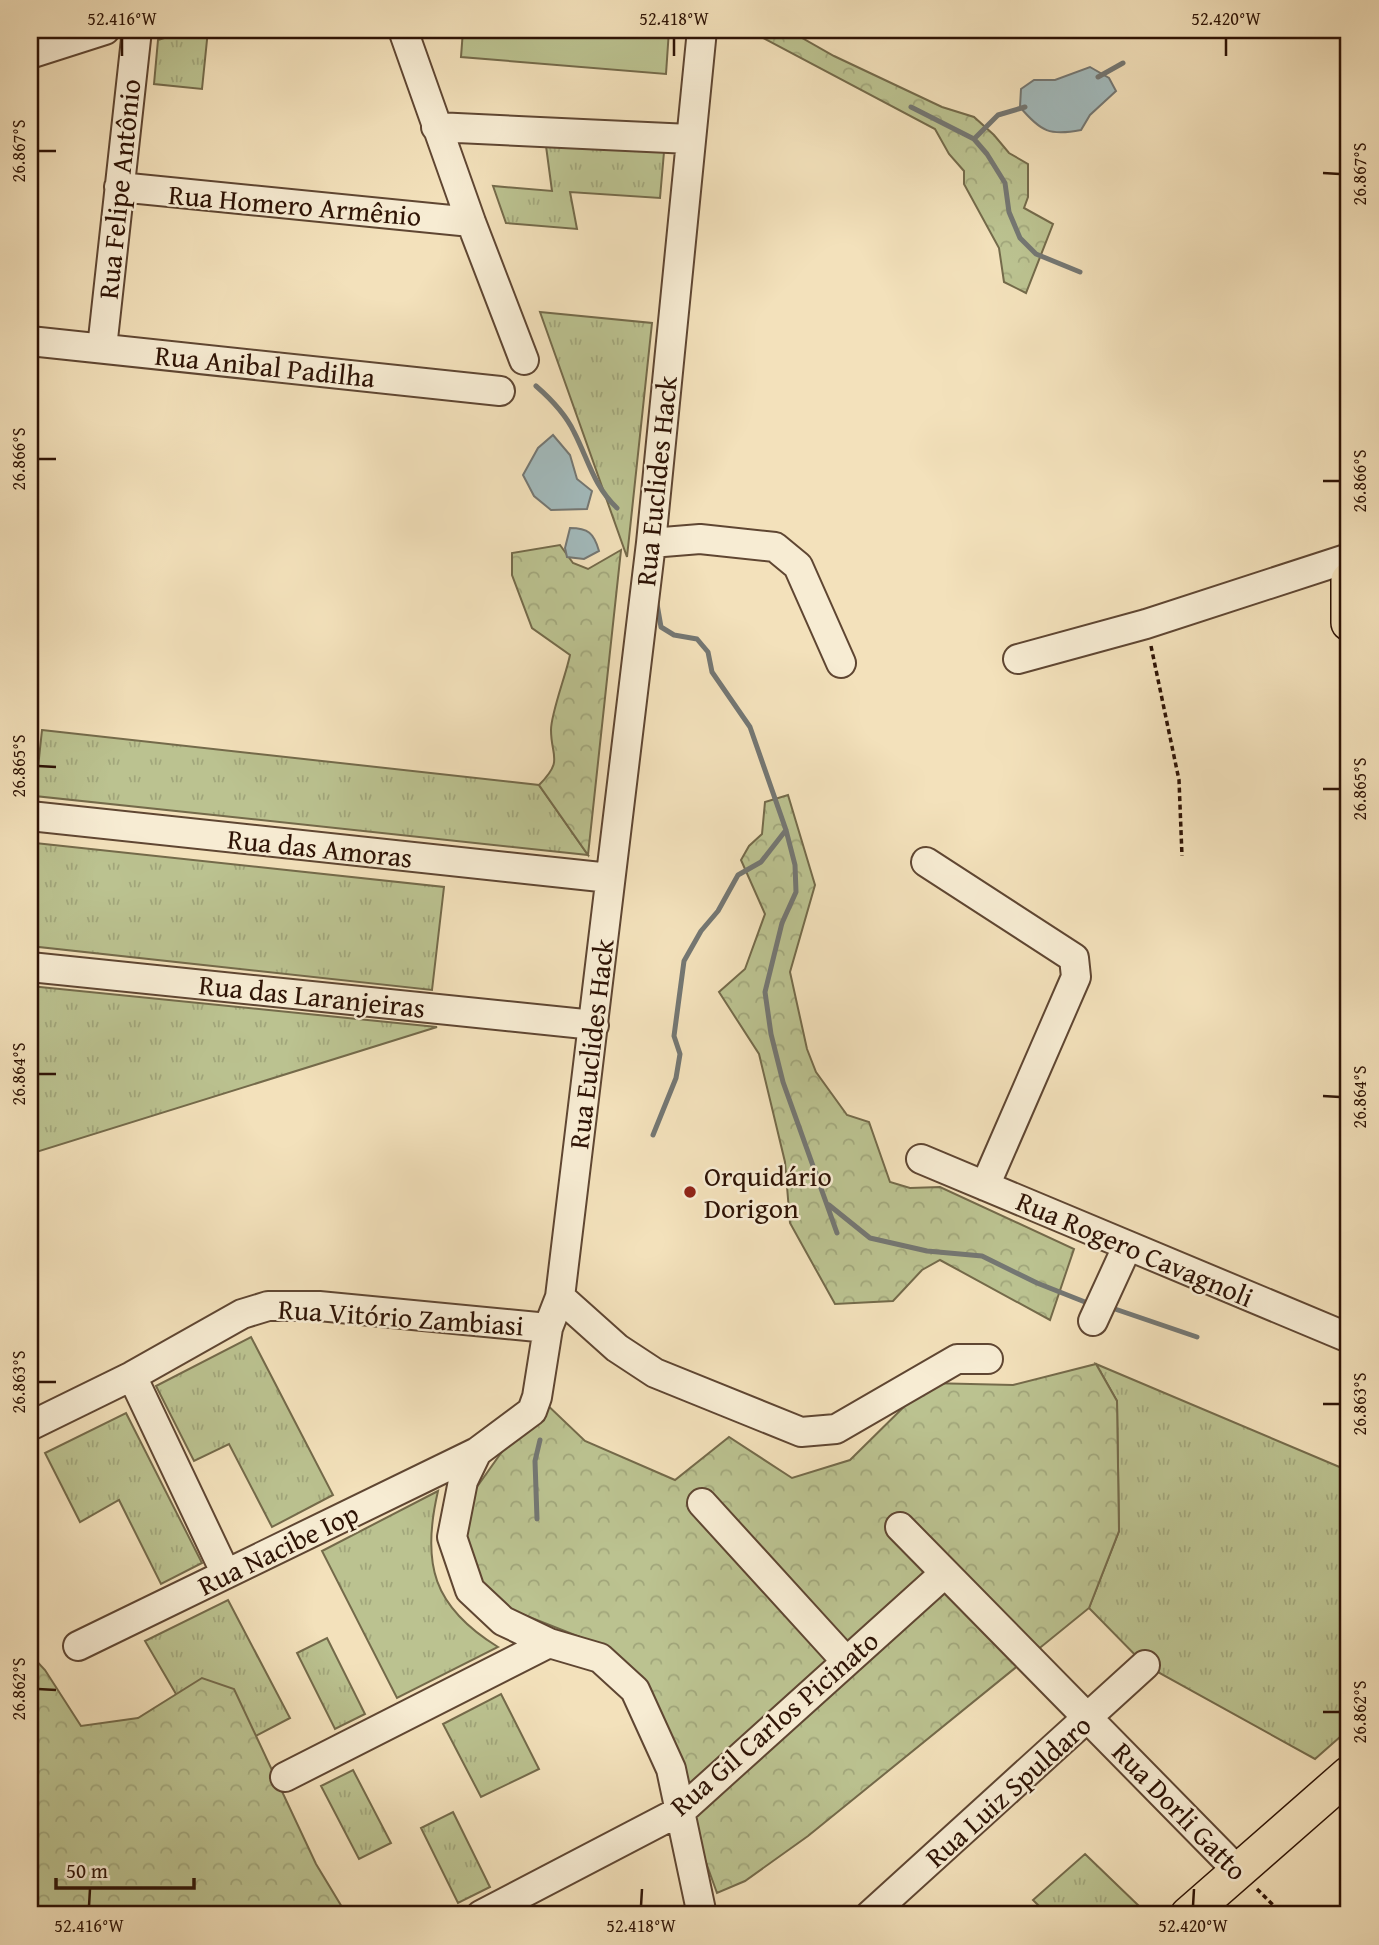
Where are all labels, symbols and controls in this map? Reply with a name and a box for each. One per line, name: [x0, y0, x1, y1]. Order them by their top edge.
text: 52.416°W: [87, 5, 157, 32]
text: 52.418°W: [639, 5, 709, 32]
text: 52.420°W: [1191, 5, 1261, 32]
street label: Rua Felipe Antônio: [87, 77, 150, 301]
text: 26.867°S: [5, 119, 32, 182]
text: 26.867°S: [1346, 142, 1373, 205]
street label: Rua Homero Armênio: [167, 173, 423, 236]
street label: Rua Anibal Padilha: [153, 334, 378, 398]
street label: Rua Euclides Hack: [624, 373, 687, 588]
text: 26.866°S: [5, 427, 32, 490]
text: 26.866°S: [1346, 449, 1373, 512]
text: 26.865°S: [5, 734, 32, 797]
text: 26.865°S: [1346, 757, 1373, 820]
street label: Rua das Amoras: [225, 817, 415, 878]
street label: Rua Euclides Hack: [557, 936, 624, 1151]
street label: Rua das Laranjeiras: [197, 963, 427, 1028]
text: 26.864°S: [5, 1042, 32, 1105]
text: 26.864°S: [1346, 1065, 1373, 1128]
place label: Orquidário Dorigon: [704, 1155, 832, 1228]
street label: Rua Rogero Cavagnoli: [1010, 1180, 1260, 1317]
marker: Orquidário Dorigon: [682, 1184, 698, 1200]
street label: Rua Vitório Zambiasi: [277, 1287, 526, 1346]
text: 26.863°S: [5, 1350, 32, 1413]
text: 26.863°S: [1346, 1372, 1373, 1435]
street label: Rua Nacibe Iop: [190, 1492, 365, 1605]
street label: Rua Gil Carlos Picinato: [660, 1620, 887, 1825]
text: 26.862°S: [5, 1657, 32, 1720]
text: 26.862°S: [1346, 1680, 1373, 1743]
street label: Rua Luiz Spuldaro: [916, 1705, 1100, 1876]
street label: Rua Dorli Gatto: [1103, 1732, 1257, 1889]
scale bar: [56, 1847, 194, 1891]
text: 50 m: [66, 1855, 108, 1886]
text: 52.416°W: [54, 1912, 124, 1939]
text: 52.418°W: [606, 1912, 676, 1939]
text: 52.420°W: [1158, 1912, 1228, 1939]

